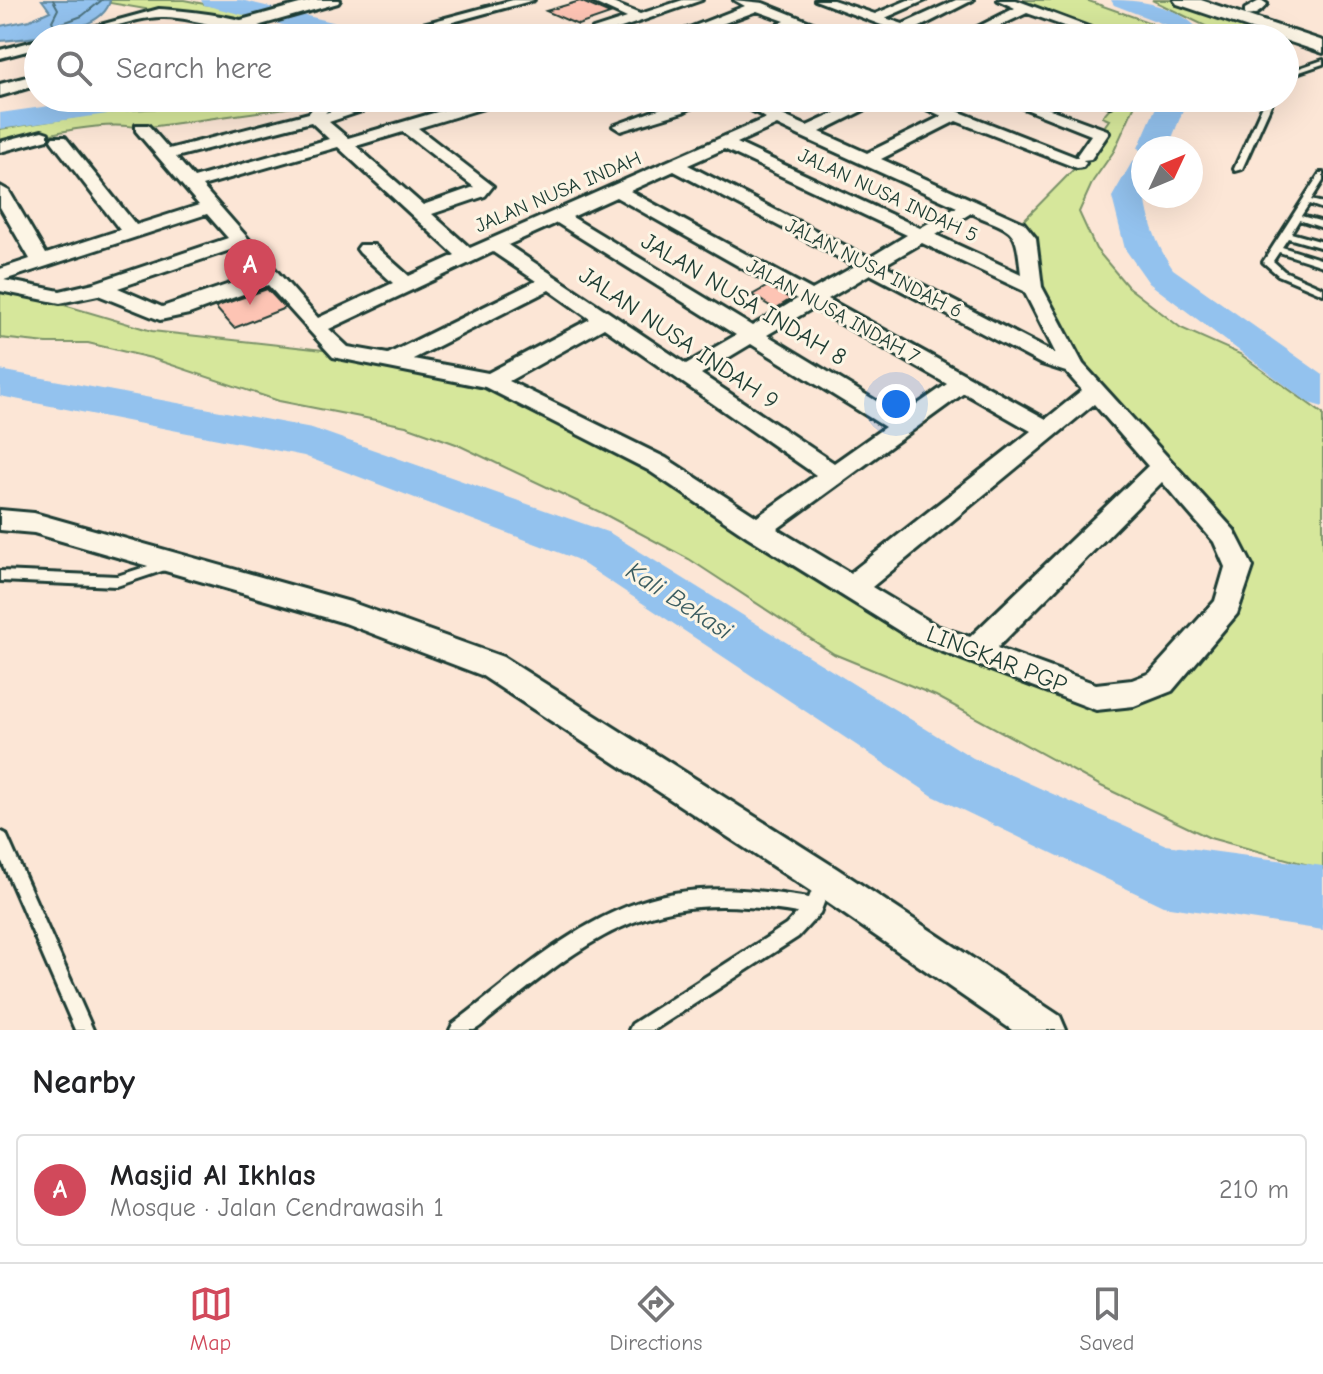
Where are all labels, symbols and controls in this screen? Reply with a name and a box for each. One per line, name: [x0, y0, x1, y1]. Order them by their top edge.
search box: [24, 24, 1299, 112]
icon: search: [52, 46, 96, 90]
text: Search here: [116, 51, 272, 86]
north arrow: [1131, 136, 1203, 208]
street label: JALAN NUSA INDAH 5: [794, 143, 982, 247]
street label: JALAN NUSA INDAH: [471, 147, 645, 237]
street label: JALAN NUSA INDAH 6: [782, 213, 966, 323]
street label: JALAN NUSA INDAH 8: [636, 227, 852, 371]
pin: A: [224, 239, 276, 305]
street label: JALAN NUSA INDAH 7: [742, 254, 924, 368]
street label: JALAN NUSA INDAH 9: [574, 261, 784, 415]
your location: [876, 384, 916, 424]
water label: Kali Bekasi: [621, 556, 738, 647]
street label: LINGKAR PGP: [923, 619, 1071, 699]
text: Nearby: [32, 1062, 135, 1102]
text: Masjid Al Ikhlas: [110, 1158, 316, 1193]
text: A: [53, 1175, 67, 1205]
text: 210 m: [1219, 1175, 1289, 1205]
text: Mosque · Jalan Cendrawasih 1: [110, 1193, 444, 1223]
tab: Map: [189, 1282, 233, 1356]
tab: Directions: [610, 1282, 703, 1356]
tab: Saved: [1080, 1282, 1134, 1356]

